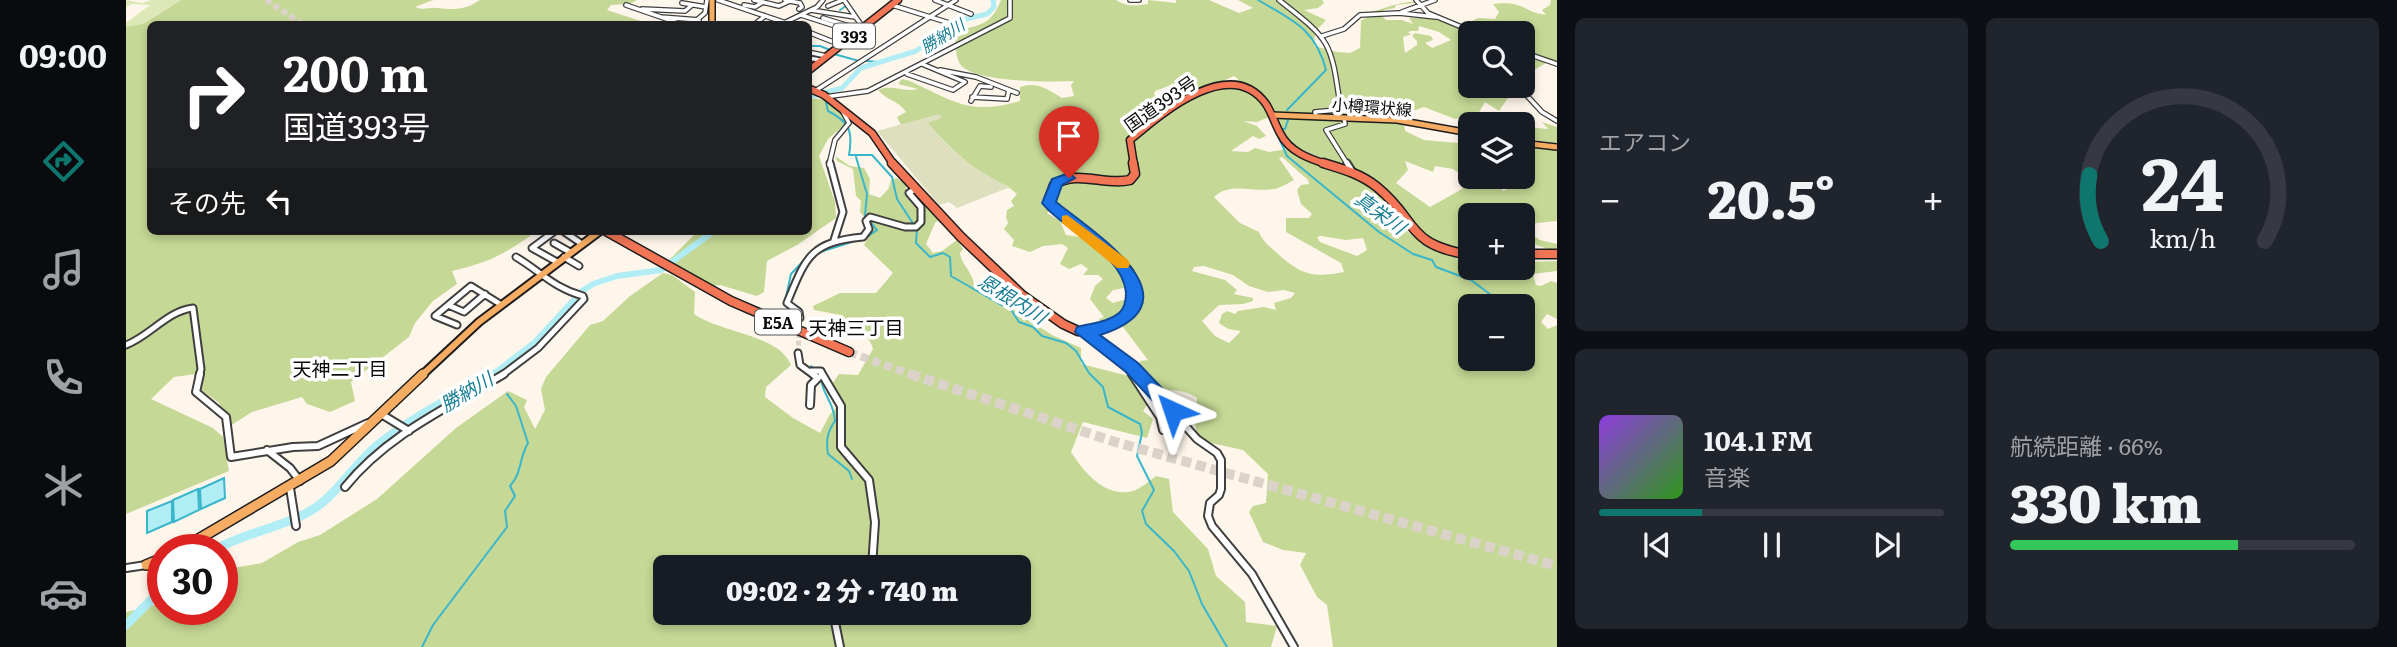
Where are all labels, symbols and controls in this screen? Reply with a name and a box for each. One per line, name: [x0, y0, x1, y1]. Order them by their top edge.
water label: 勝納川: [915, 11, 970, 58]
map controls: [1458, 21, 1535, 371]
button: search: [1458, 21, 1535, 98]
road number: 393: [833, 24, 875, 48]
text: 09:00: [19, 30, 107, 78]
text: 200 m: [283, 34, 428, 107]
icon: right: [168, 49, 259, 140]
street label: 国道393号: [1118, 68, 1202, 138]
street label: 小樽環状線: [1331, 91, 1413, 121]
text: 国道393号: [283, 101, 430, 149]
pin: [1039, 106, 1099, 178]
button: layers: [1458, 112, 1535, 189]
icon: arrive: [1050, 117, 1088, 155]
text: エアコン: [1599, 124, 1691, 158]
text: 24: [2141, 125, 2224, 233]
icon: directions: [39, 137, 88, 186]
text: 20.5°: [1708, 158, 1835, 235]
text: −: [1599, 168, 1621, 225]
text: +: [1922, 168, 1944, 225]
text: その先: [168, 182, 246, 221]
icon: left: [260, 182, 298, 220]
water label: 真栄川: [1350, 184, 1414, 241]
button: +: [1458, 203, 1535, 280]
text: km/h: [2149, 218, 2216, 255]
icon: music: [39, 245, 88, 294]
water label: 恩根内川: [973, 266, 1054, 331]
button: −: [1458, 294, 1535, 371]
road number: E5A: [755, 310, 801, 334]
district label: 天神三丁目: [808, 313, 904, 341]
icon: phone: [39, 353, 88, 402]
district label: 天神二丁目: [292, 354, 388, 382]
water label: 勝納川: [434, 363, 499, 418]
position arrow: [1136, 374, 1210, 448]
text: 104.1 FM: [1704, 420, 1813, 459]
text: 航続距離 · 66%: [2010, 428, 2163, 462]
text: 音楽: [1704, 459, 1750, 493]
icon: climate: [39, 461, 88, 510]
text: 330 km: [2010, 462, 2201, 539]
icon: previous: [1638, 526, 1676, 564]
icon: pause: [1753, 526, 1791, 564]
icon: next: [1868, 526, 1906, 564]
speed limit sign: 30: [147, 534, 238, 625]
icon: car: [39, 569, 88, 618]
text: 09:02 · 2 分 · 740 m: [726, 570, 958, 609]

